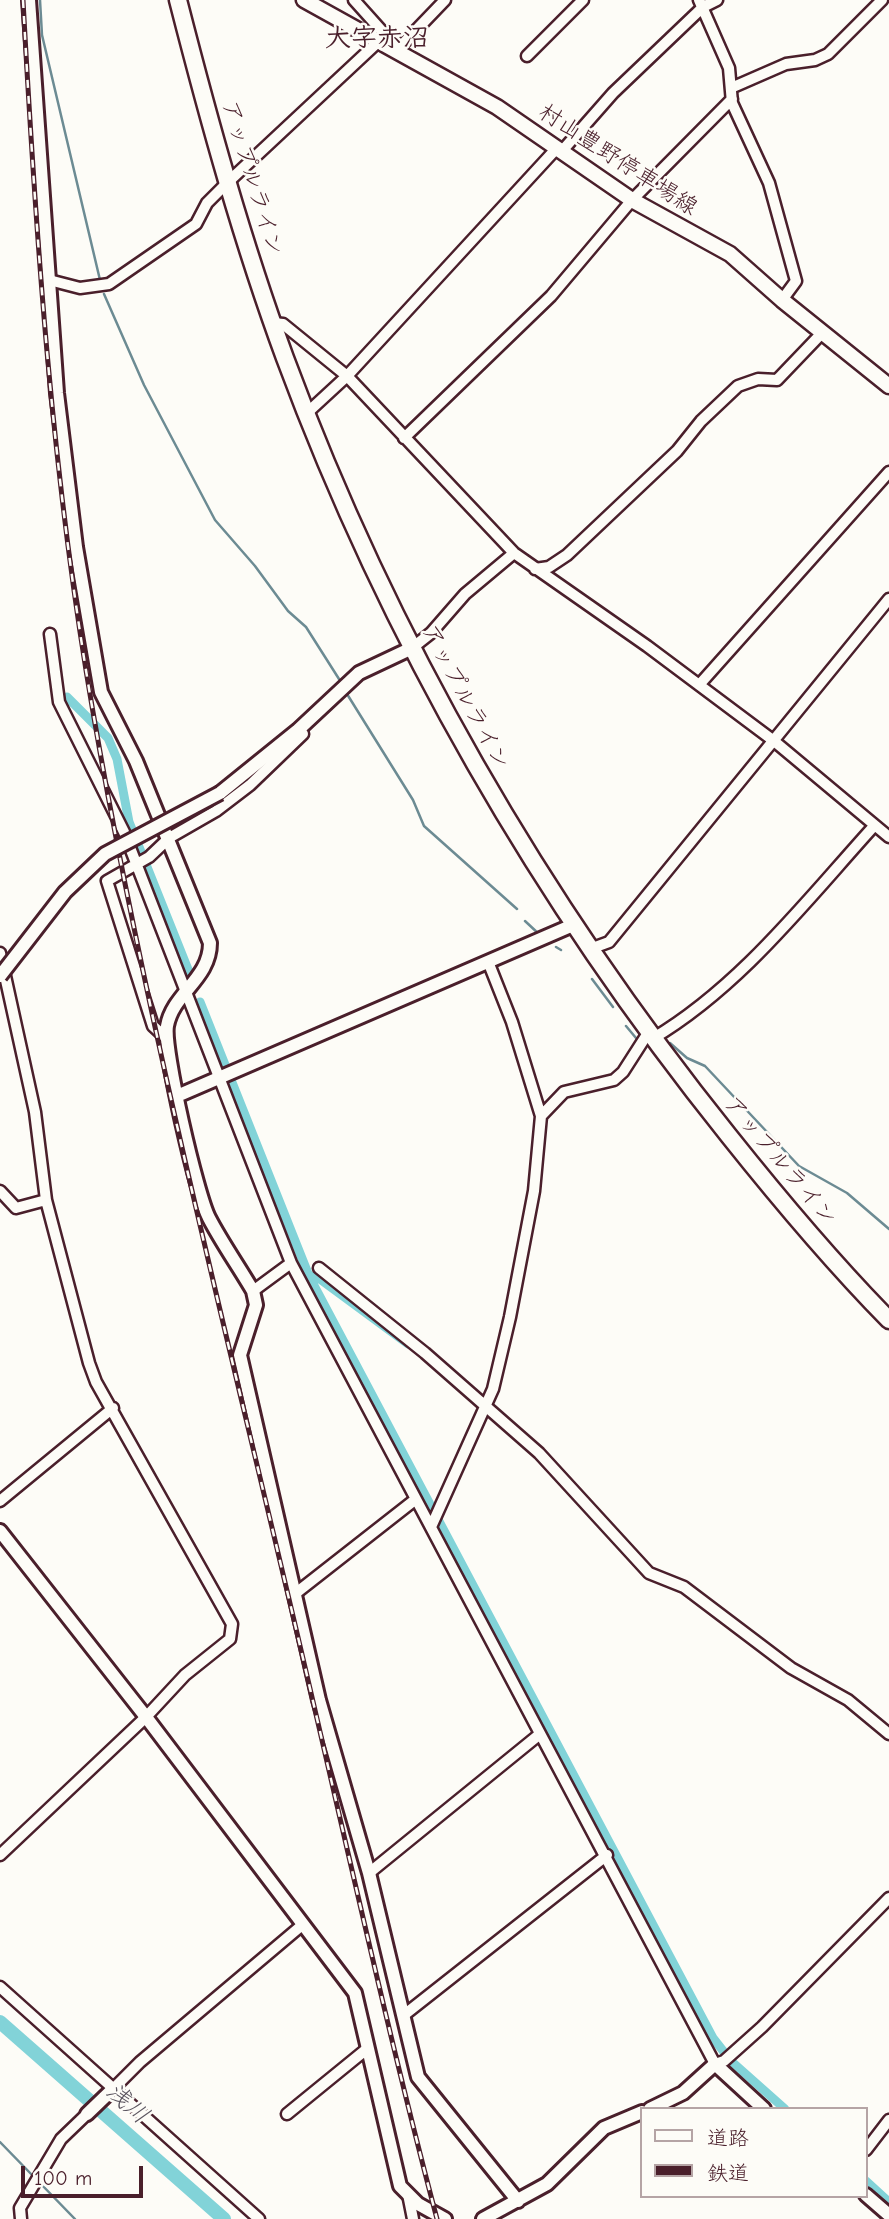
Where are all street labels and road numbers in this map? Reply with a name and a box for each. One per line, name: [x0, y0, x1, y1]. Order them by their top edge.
street label: アップルライン: [215, 97, 289, 259]
street label: 村山豊野停車場線: [533, 98, 703, 222]
street label: アップルライン: [415, 619, 515, 775]
street label: アップルライン: [718, 1090, 842, 1232]

